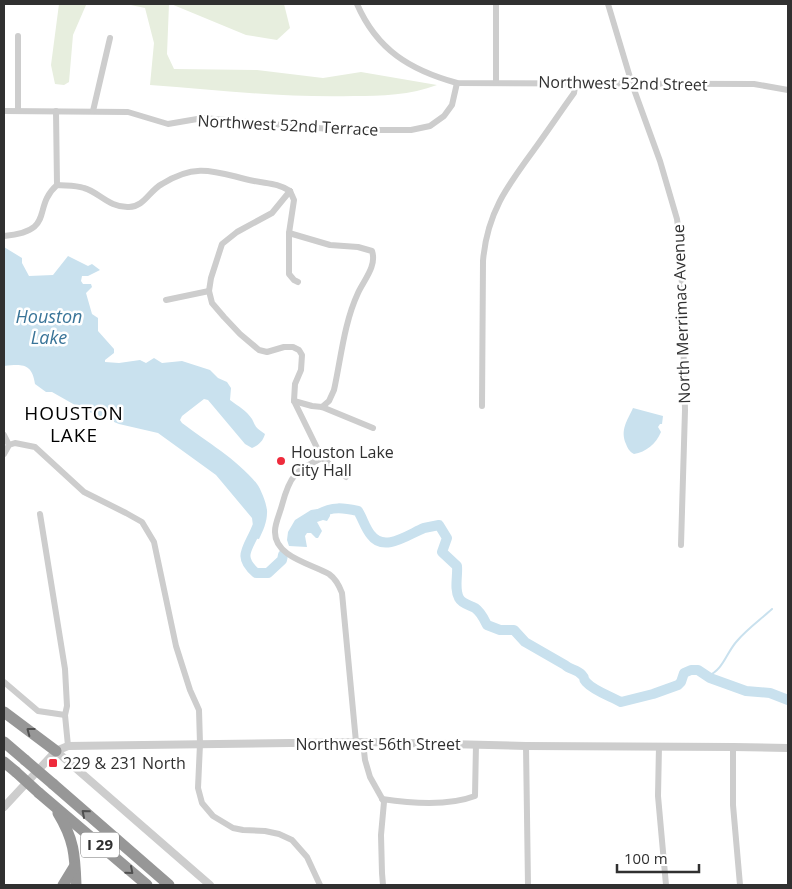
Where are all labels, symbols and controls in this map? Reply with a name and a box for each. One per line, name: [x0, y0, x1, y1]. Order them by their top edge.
street label: Northwest 52nd Street: [538, 71, 708, 95]
street label: Northwest 52nd Terrace: [197, 109, 379, 141]
street label: North Merrimac Avenue: [667, 224, 695, 404]
water label: Houston Lake: [16, 304, 82, 349]
district label: HOUSTON LAKE: [24, 400, 124, 448]
place label: Houston Lake City Hall: [291, 441, 394, 481]
marker: Houston Lake City Hall: [275, 455, 287, 467]
one-way arrow: [27, 729, 36, 737]
street label: Northwest 56th Street: [295, 733, 461, 755]
place label: 229 & 231 North: [63, 752, 186, 774]
marker: 229 & 231 North: [47, 757, 59, 769]
one-way arrow: [82, 809, 91, 818]
road number: I 29: [81, 832, 119, 858]
scale bar: [617, 842, 700, 874]
text: 100 m: [624, 848, 668, 868]
one-way arrow: [124, 865, 133, 873]

